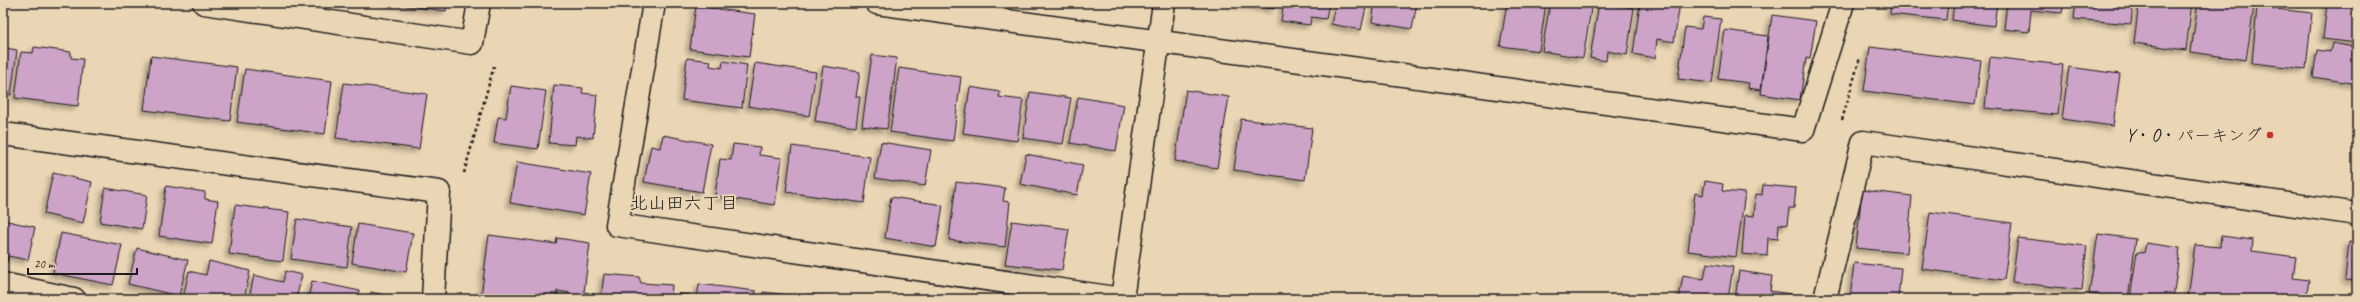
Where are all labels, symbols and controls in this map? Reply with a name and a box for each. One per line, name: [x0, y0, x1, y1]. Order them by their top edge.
place label: Y・O・パーキング: [2126, 125, 2262, 146]
marker: Y・O・パーキング: [2265, 130, 2275, 140]
district label: 北山田六丁目: [630, 192, 738, 214]
scale bar: [28, 250, 137, 276]
text: 20 m: [34, 256, 56, 272]

